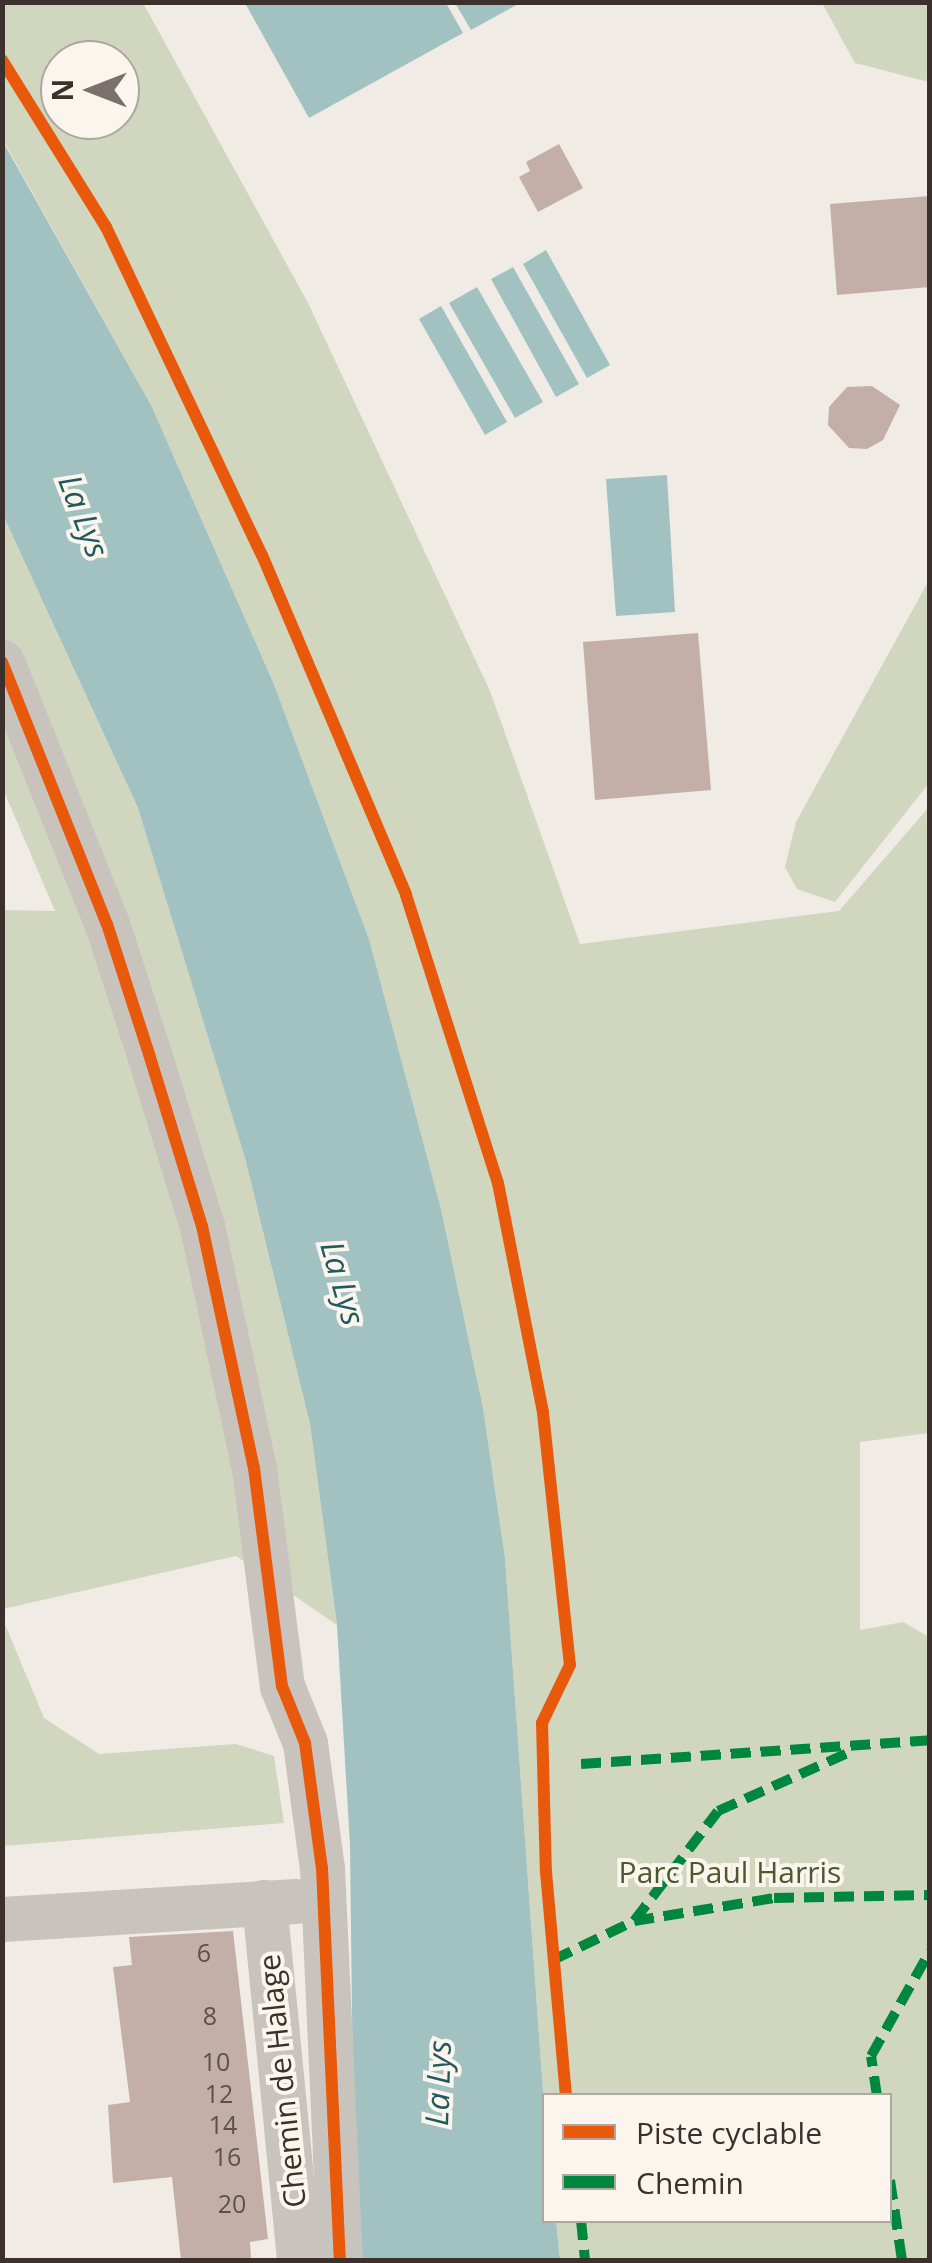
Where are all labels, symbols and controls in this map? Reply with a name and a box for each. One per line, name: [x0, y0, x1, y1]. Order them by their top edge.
north arrow: [40, 40, 140, 140]
text: N: [43, 79, 81, 101]
water label: La Lys: [51, 469, 117, 563]
water label: La Lys: [313, 1237, 373, 1329]
park label: Parc Paul Harris: [619, 1854, 841, 1890]
house number: 6: [197, 1937, 211, 1967]
street label: Chemin de Halage: [251, 1952, 313, 2210]
house number: 8: [203, 2000, 217, 2030]
water label: La Lys: [417, 2040, 459, 2126]
house number: 10: [202, 2046, 230, 2076]
house number: 12: [205, 2078, 233, 2108]
legend: [542, 2093, 892, 2223]
house number: 14: [209, 2109, 237, 2139]
text: Piste cyclable: [636, 2112, 822, 2153]
house number: 16: [213, 2141, 241, 2171]
text: Chemin: [636, 2162, 744, 2203]
house number: 20: [218, 2188, 246, 2218]

